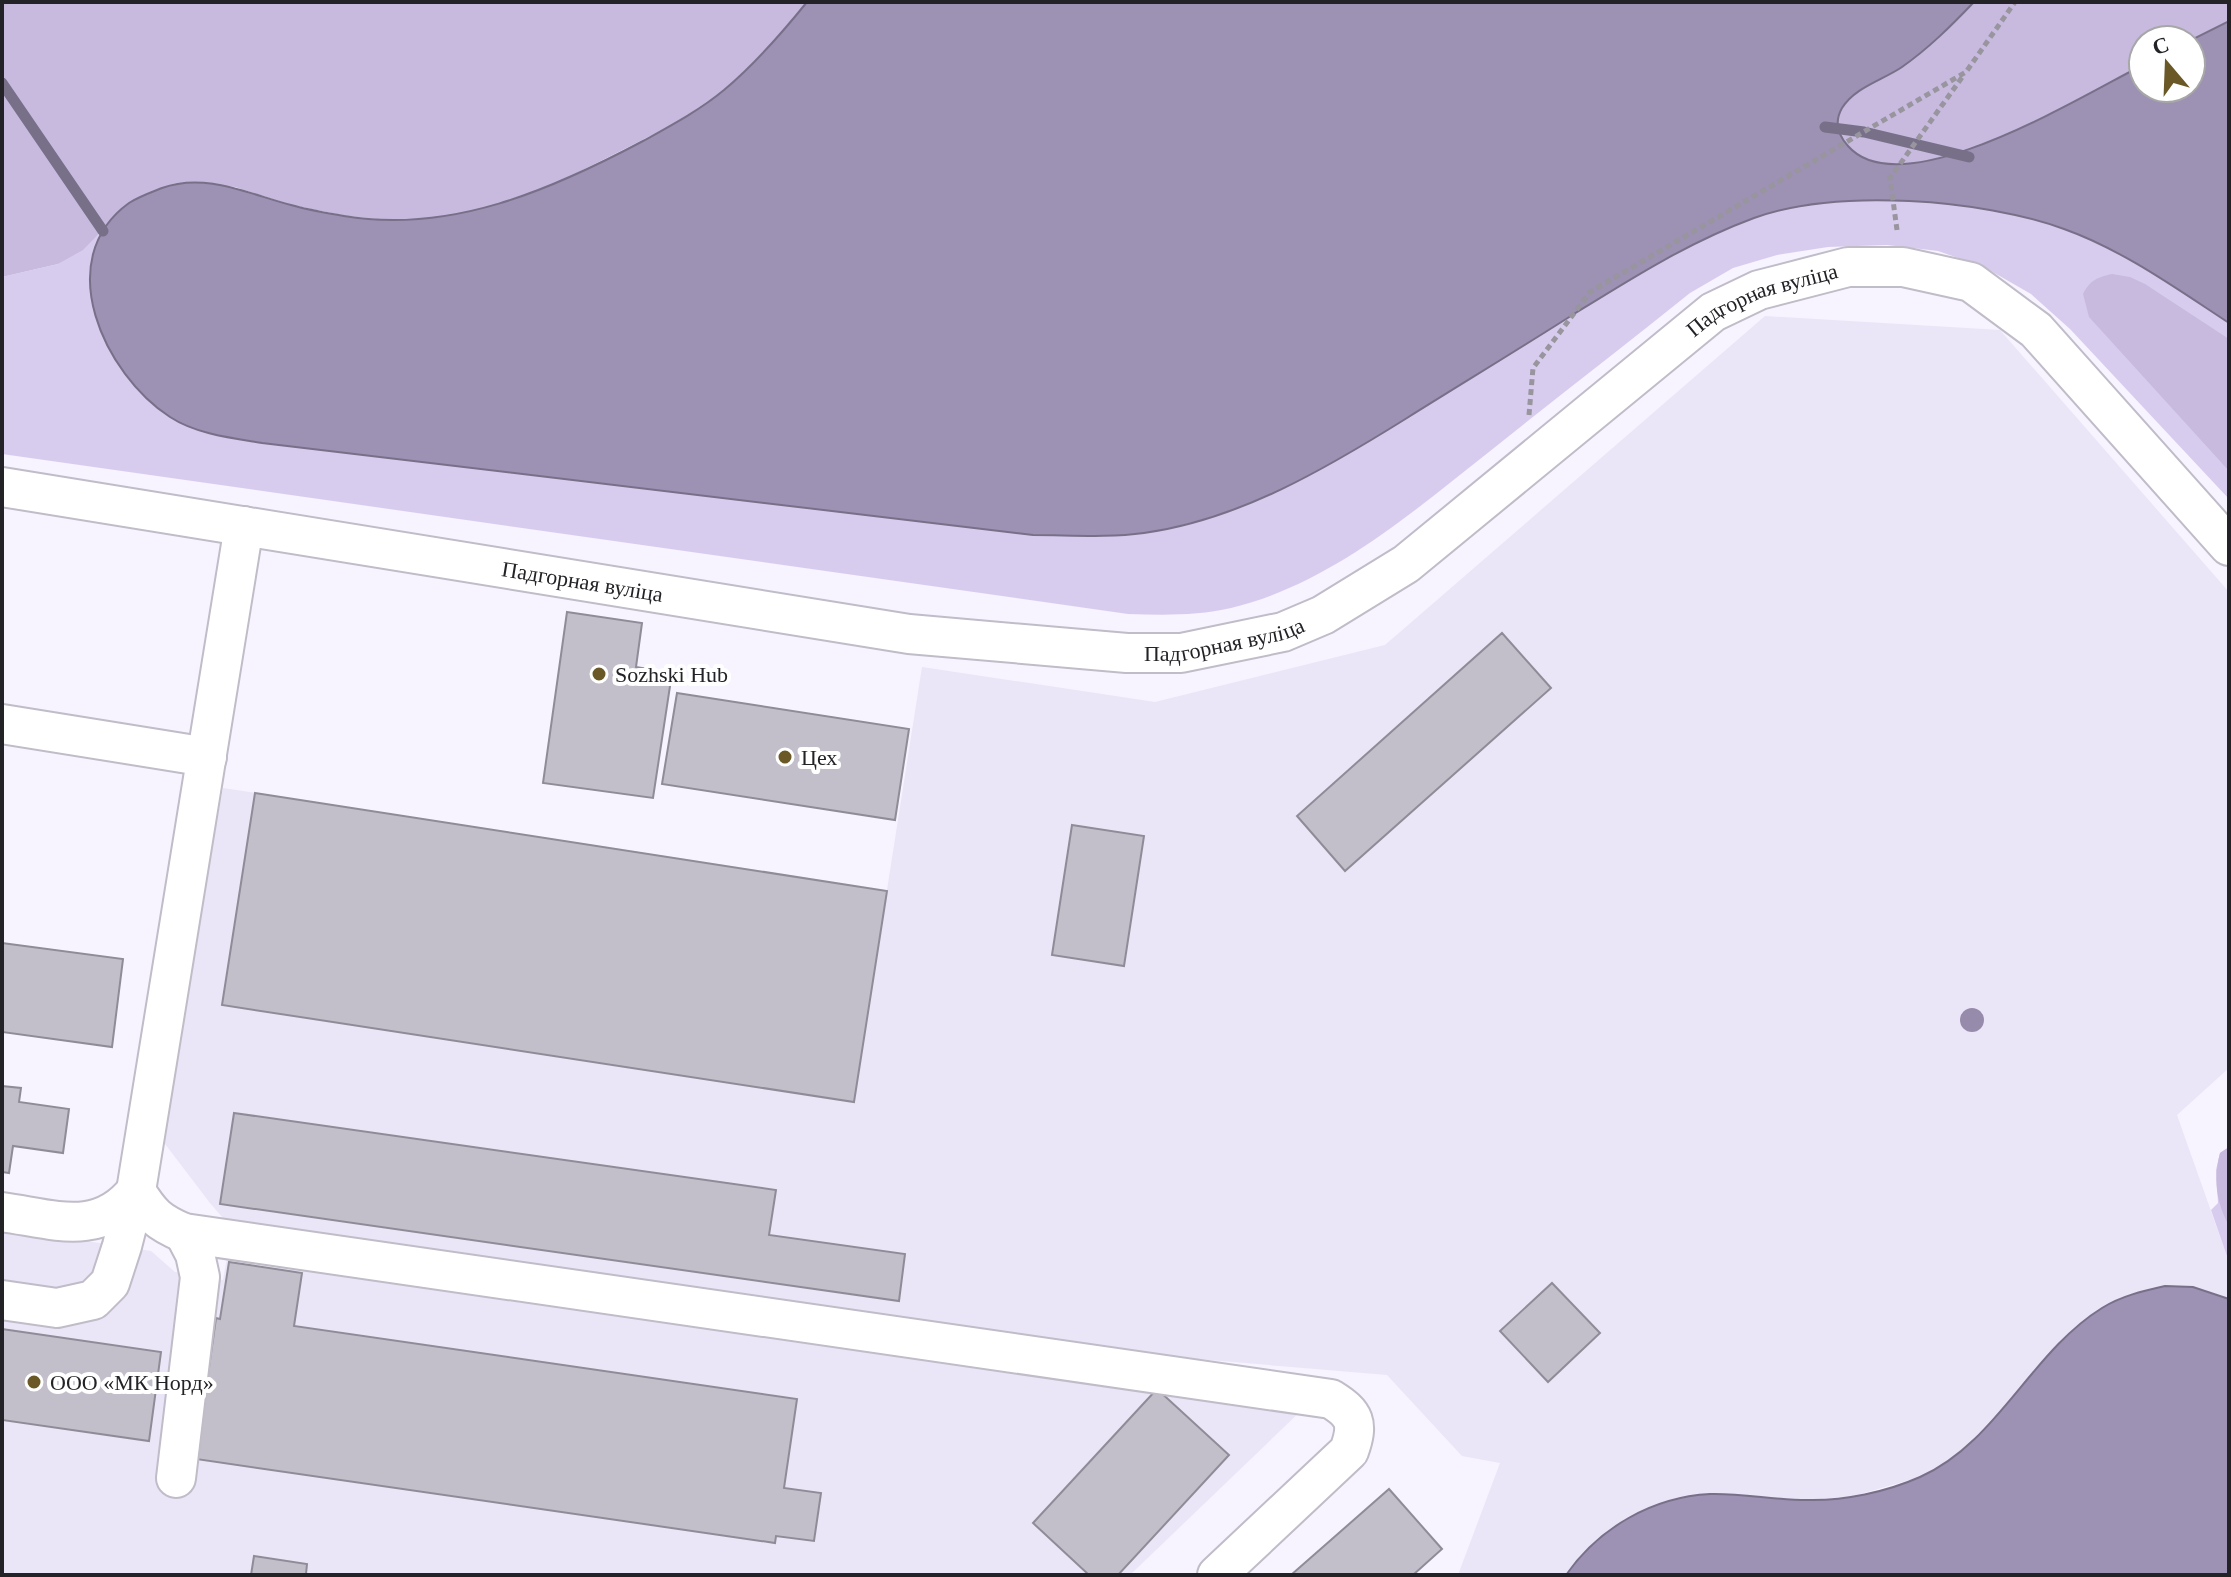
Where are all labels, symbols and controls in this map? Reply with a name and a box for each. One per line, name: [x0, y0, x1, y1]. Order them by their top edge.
north arrow: [2127, 24, 2207, 104]
text: С: [2149, 31, 2172, 60]
street label: Падгорная вуліца: [1681, 258, 1840, 342]
street label: Падгорная вуліца: [500, 556, 665, 607]
street label: Падгорная вуліца: [1144, 612, 1308, 666]
place label: Sozhski Hub: [615, 662, 728, 687]
marker: Sozhski Hub: [590, 665, 608, 683]
place label: Цех: [801, 745, 837, 770]
marker: Цех: [776, 748, 794, 766]
place label: ООО «МК Норд»: [50, 1370, 214, 1395]
marker: ООО «МК Норд»: [25, 1373, 43, 1391]

